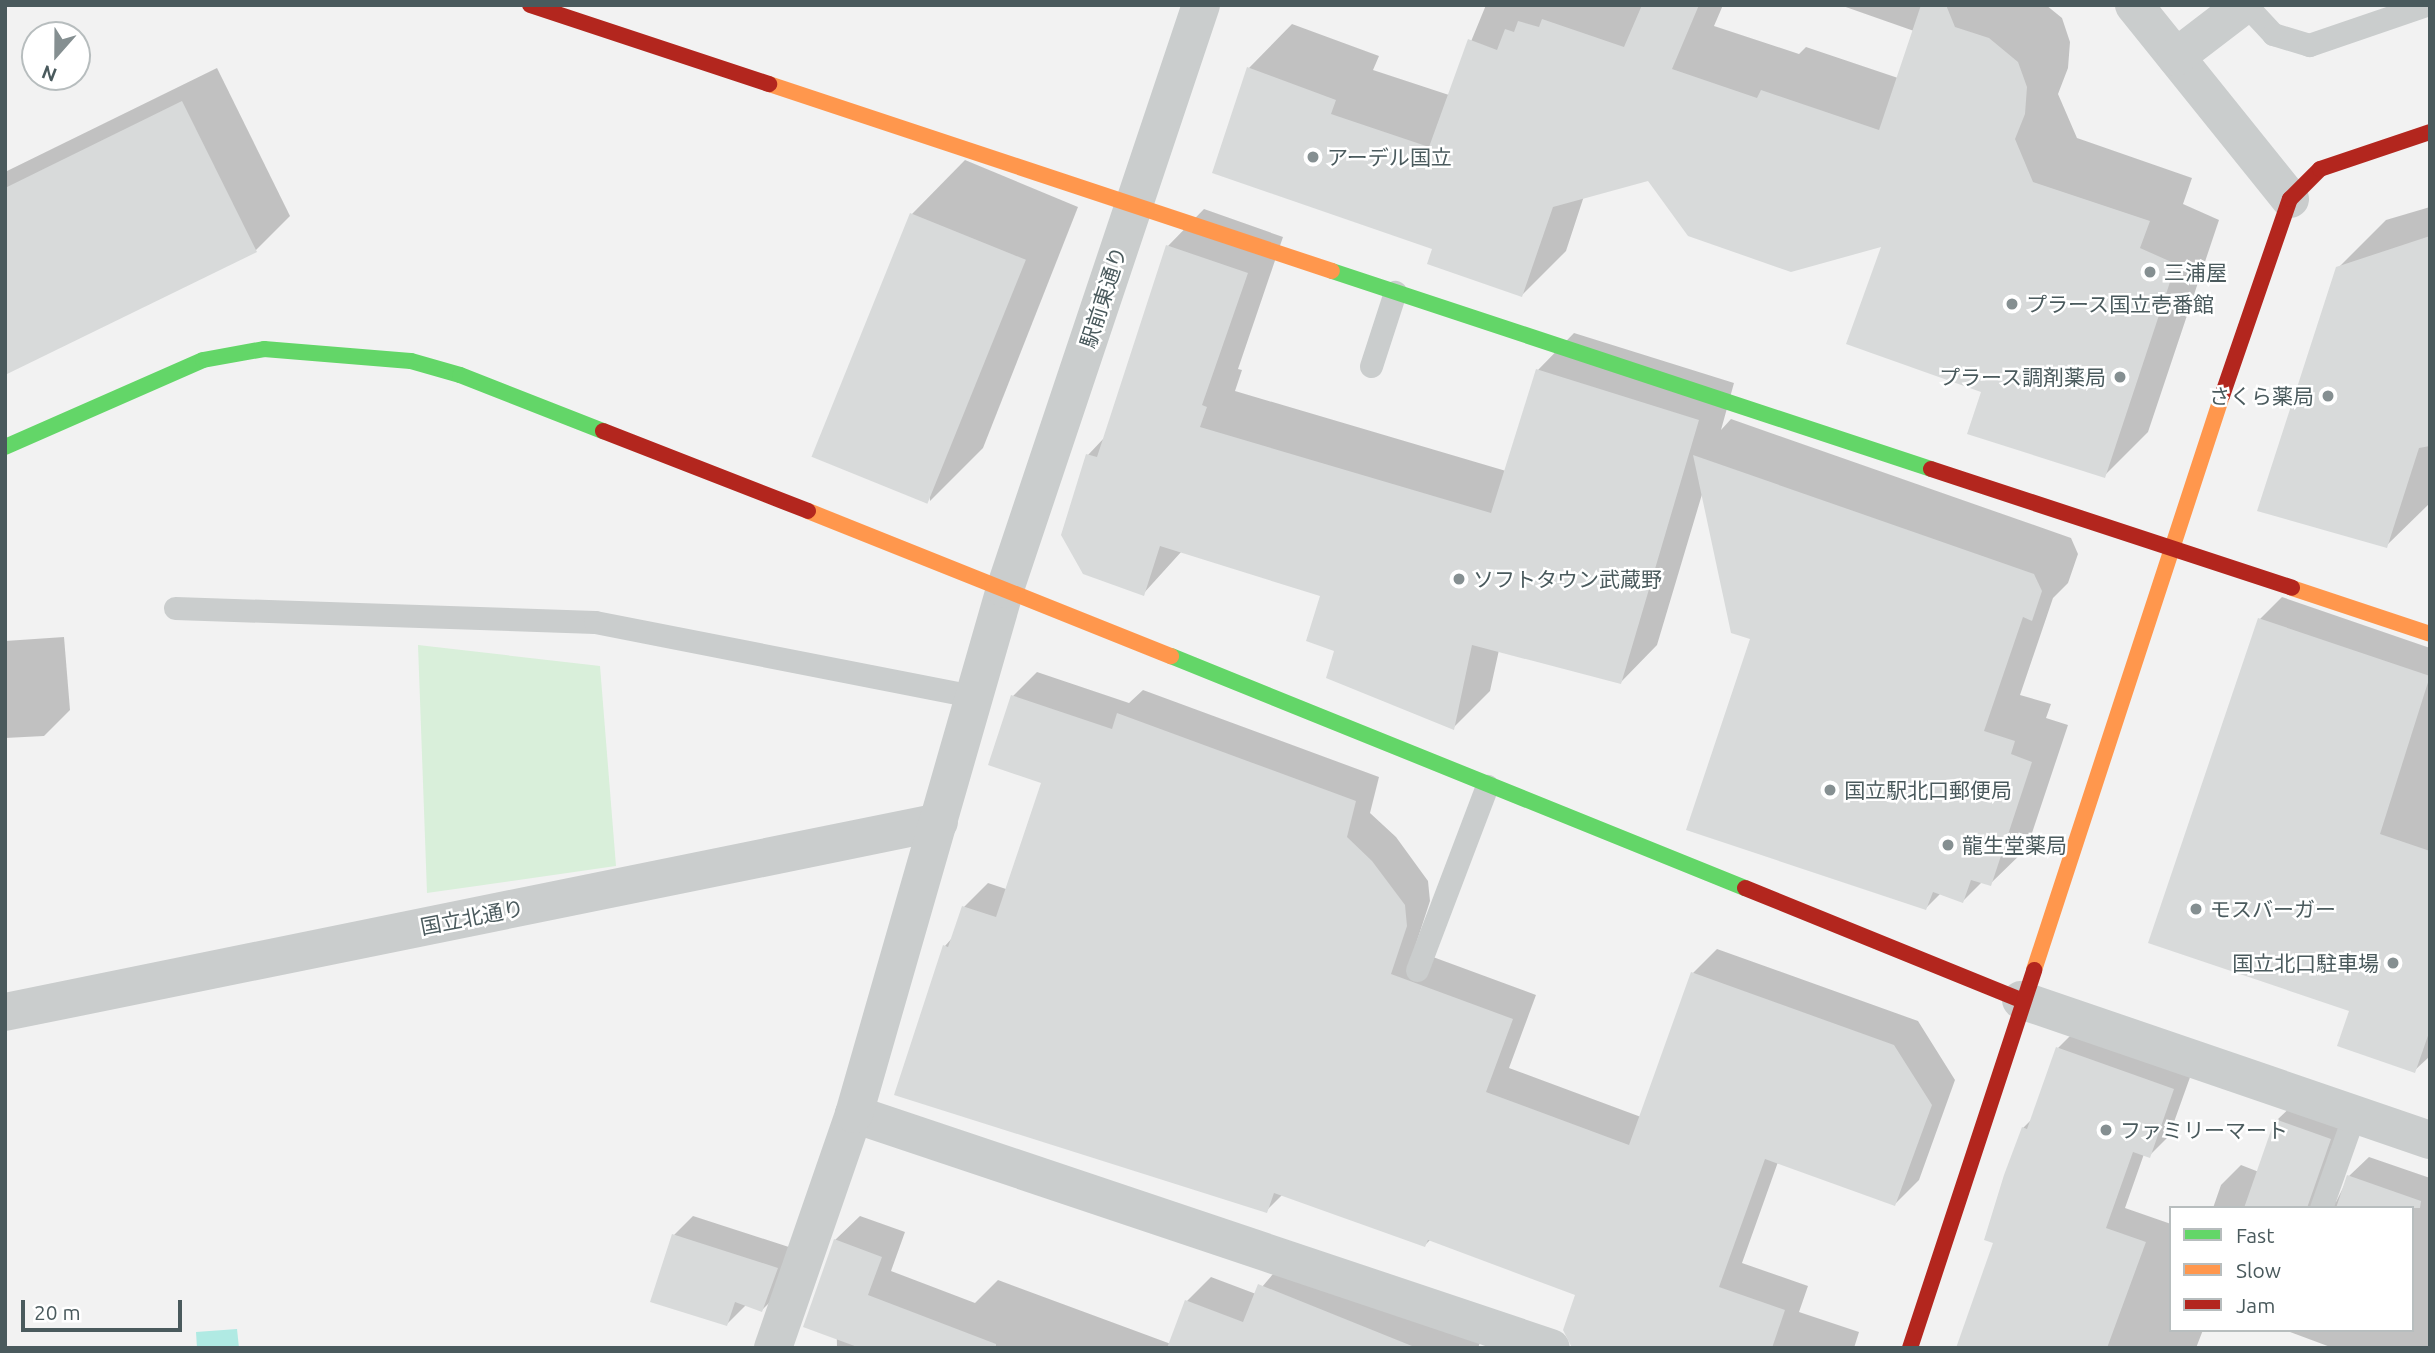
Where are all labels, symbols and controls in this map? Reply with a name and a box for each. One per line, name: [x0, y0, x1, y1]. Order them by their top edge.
north arrow: [21, 21, 91, 91]
text: N: [39, 61, 60, 87]
place label: アーデル国立: [1327, 144, 1452, 170]
marker: アーデル国立: [1305, 149, 1321, 165]
street label: 駅前東通り: [1075, 243, 1131, 351]
place label: 三浦屋: [2164, 259, 2227, 285]
marker: 三浦屋: [2142, 264, 2158, 280]
place label: プラース国立壱番館: [2026, 291, 2215, 317]
marker: プラース国立壱番館: [2004, 296, 2020, 312]
place label: プラース調剤薬局: [1938, 364, 2106, 390]
marker: プラース調剤薬局: [2112, 369, 2128, 385]
place label: さくら薬局: [2209, 383, 2314, 409]
marker: さくら薬局: [2320, 388, 2336, 404]
place label: ソフトタウン武蔵野: [1473, 566, 1662, 592]
marker: ソフトタウン武蔵野: [1451, 571, 1467, 587]
place label: 国立駅北口郵便局: [1844, 777, 2012, 803]
marker: 国立駅北口郵便局: [1822, 782, 1838, 798]
place label: 龍生堂薬局: [1962, 832, 2067, 858]
marker: 龍生堂薬局: [1940, 837, 1956, 853]
street label: 国立北通り: [418, 895, 526, 939]
place label: モスバーガー: [2210, 896, 2336, 922]
marker: モスバーガー: [2188, 901, 2204, 917]
place label: 国立北口駐車場: [2232, 950, 2379, 976]
marker: 国立北口駐車場: [2385, 955, 2401, 971]
place label: ファミリーマート: [2120, 1117, 2288, 1143]
marker: ファミリーマート: [2098, 1122, 2114, 1138]
legend: [2169, 1206, 2414, 1332]
text: Fast: [2236, 1223, 2274, 1247]
text: Slow: [2236, 1258, 2281, 1282]
scale bar: [24, 1286, 186, 1330]
text: Jam: [2236, 1293, 2275, 1317]
text: 20 m: [34, 1300, 81, 1324]

